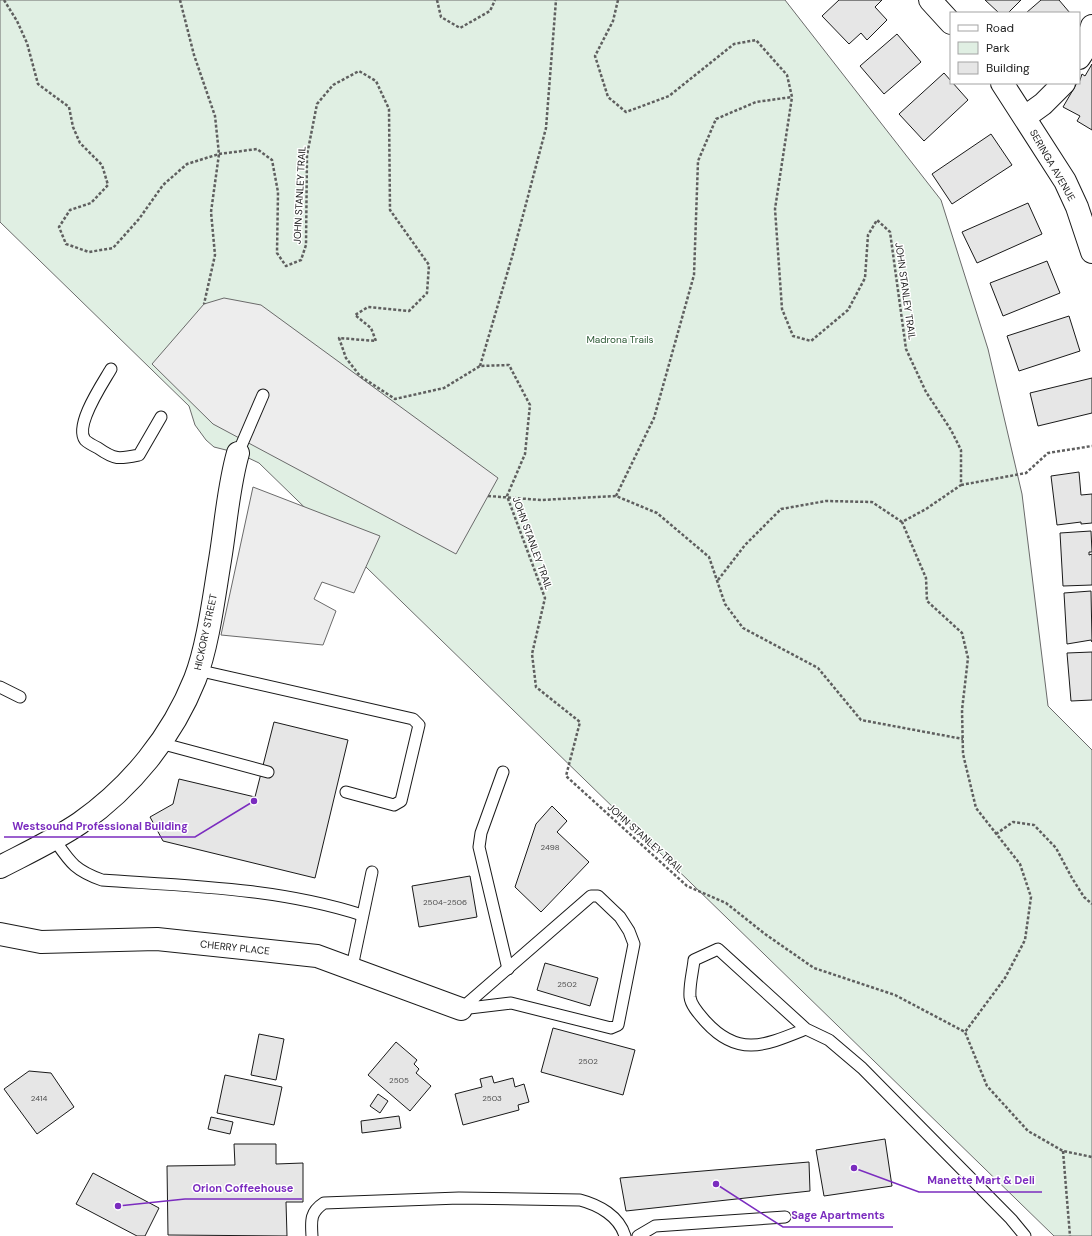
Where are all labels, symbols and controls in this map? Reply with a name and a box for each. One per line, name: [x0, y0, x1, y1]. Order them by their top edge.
legend: [950, 12, 1080, 84]
text: Road: [986, 20, 1014, 36]
text: Park: [986, 40, 1010, 56]
text: Building: [986, 60, 1030, 76]
street label: SERINGA AVENUE: [1027, 127, 1079, 204]
street label: JOHN STANLEY TRAIL: [290, 146, 309, 244]
street label: JOHN STANLEY TRAIL: [892, 241, 919, 341]
park label: Madrona Trails: [586, 333, 654, 346]
street label: JOHN STANLEY TRAIL: [510, 495, 555, 592]
street label: HICKORY STREET: [191, 592, 220, 671]
street label: JOHN STANLEY TRAIL: [605, 801, 687, 876]
callout: Westsound Professional Building: [4, 814, 195, 837]
text: Westsound Professional Building: [12, 819, 188, 833]
house number: 2498: [540, 842, 560, 852]
house number: 2504-2506: [423, 897, 467, 907]
street label: CHERRY PLACE: [200, 937, 271, 958]
house number: 2502: [557, 979, 577, 989]
house number: 2502: [578, 1056, 598, 1066]
house number: 2505: [389, 1075, 409, 1085]
house number: 2414: [31, 1093, 47, 1103]
house number: 2503: [482, 1093, 502, 1103]
callout: Manette Mart & Deli: [919, 1169, 1042, 1192]
text: Manette Mart & Deli: [927, 1173, 1035, 1187]
callout: Orion Coffeehouse: [185, 1176, 302, 1199]
text: Orion Coffeehouse: [193, 1181, 294, 1195]
callout: Sage Apartments: [783, 1204, 893, 1227]
text: Sage Apartments: [791, 1208, 885, 1222]

